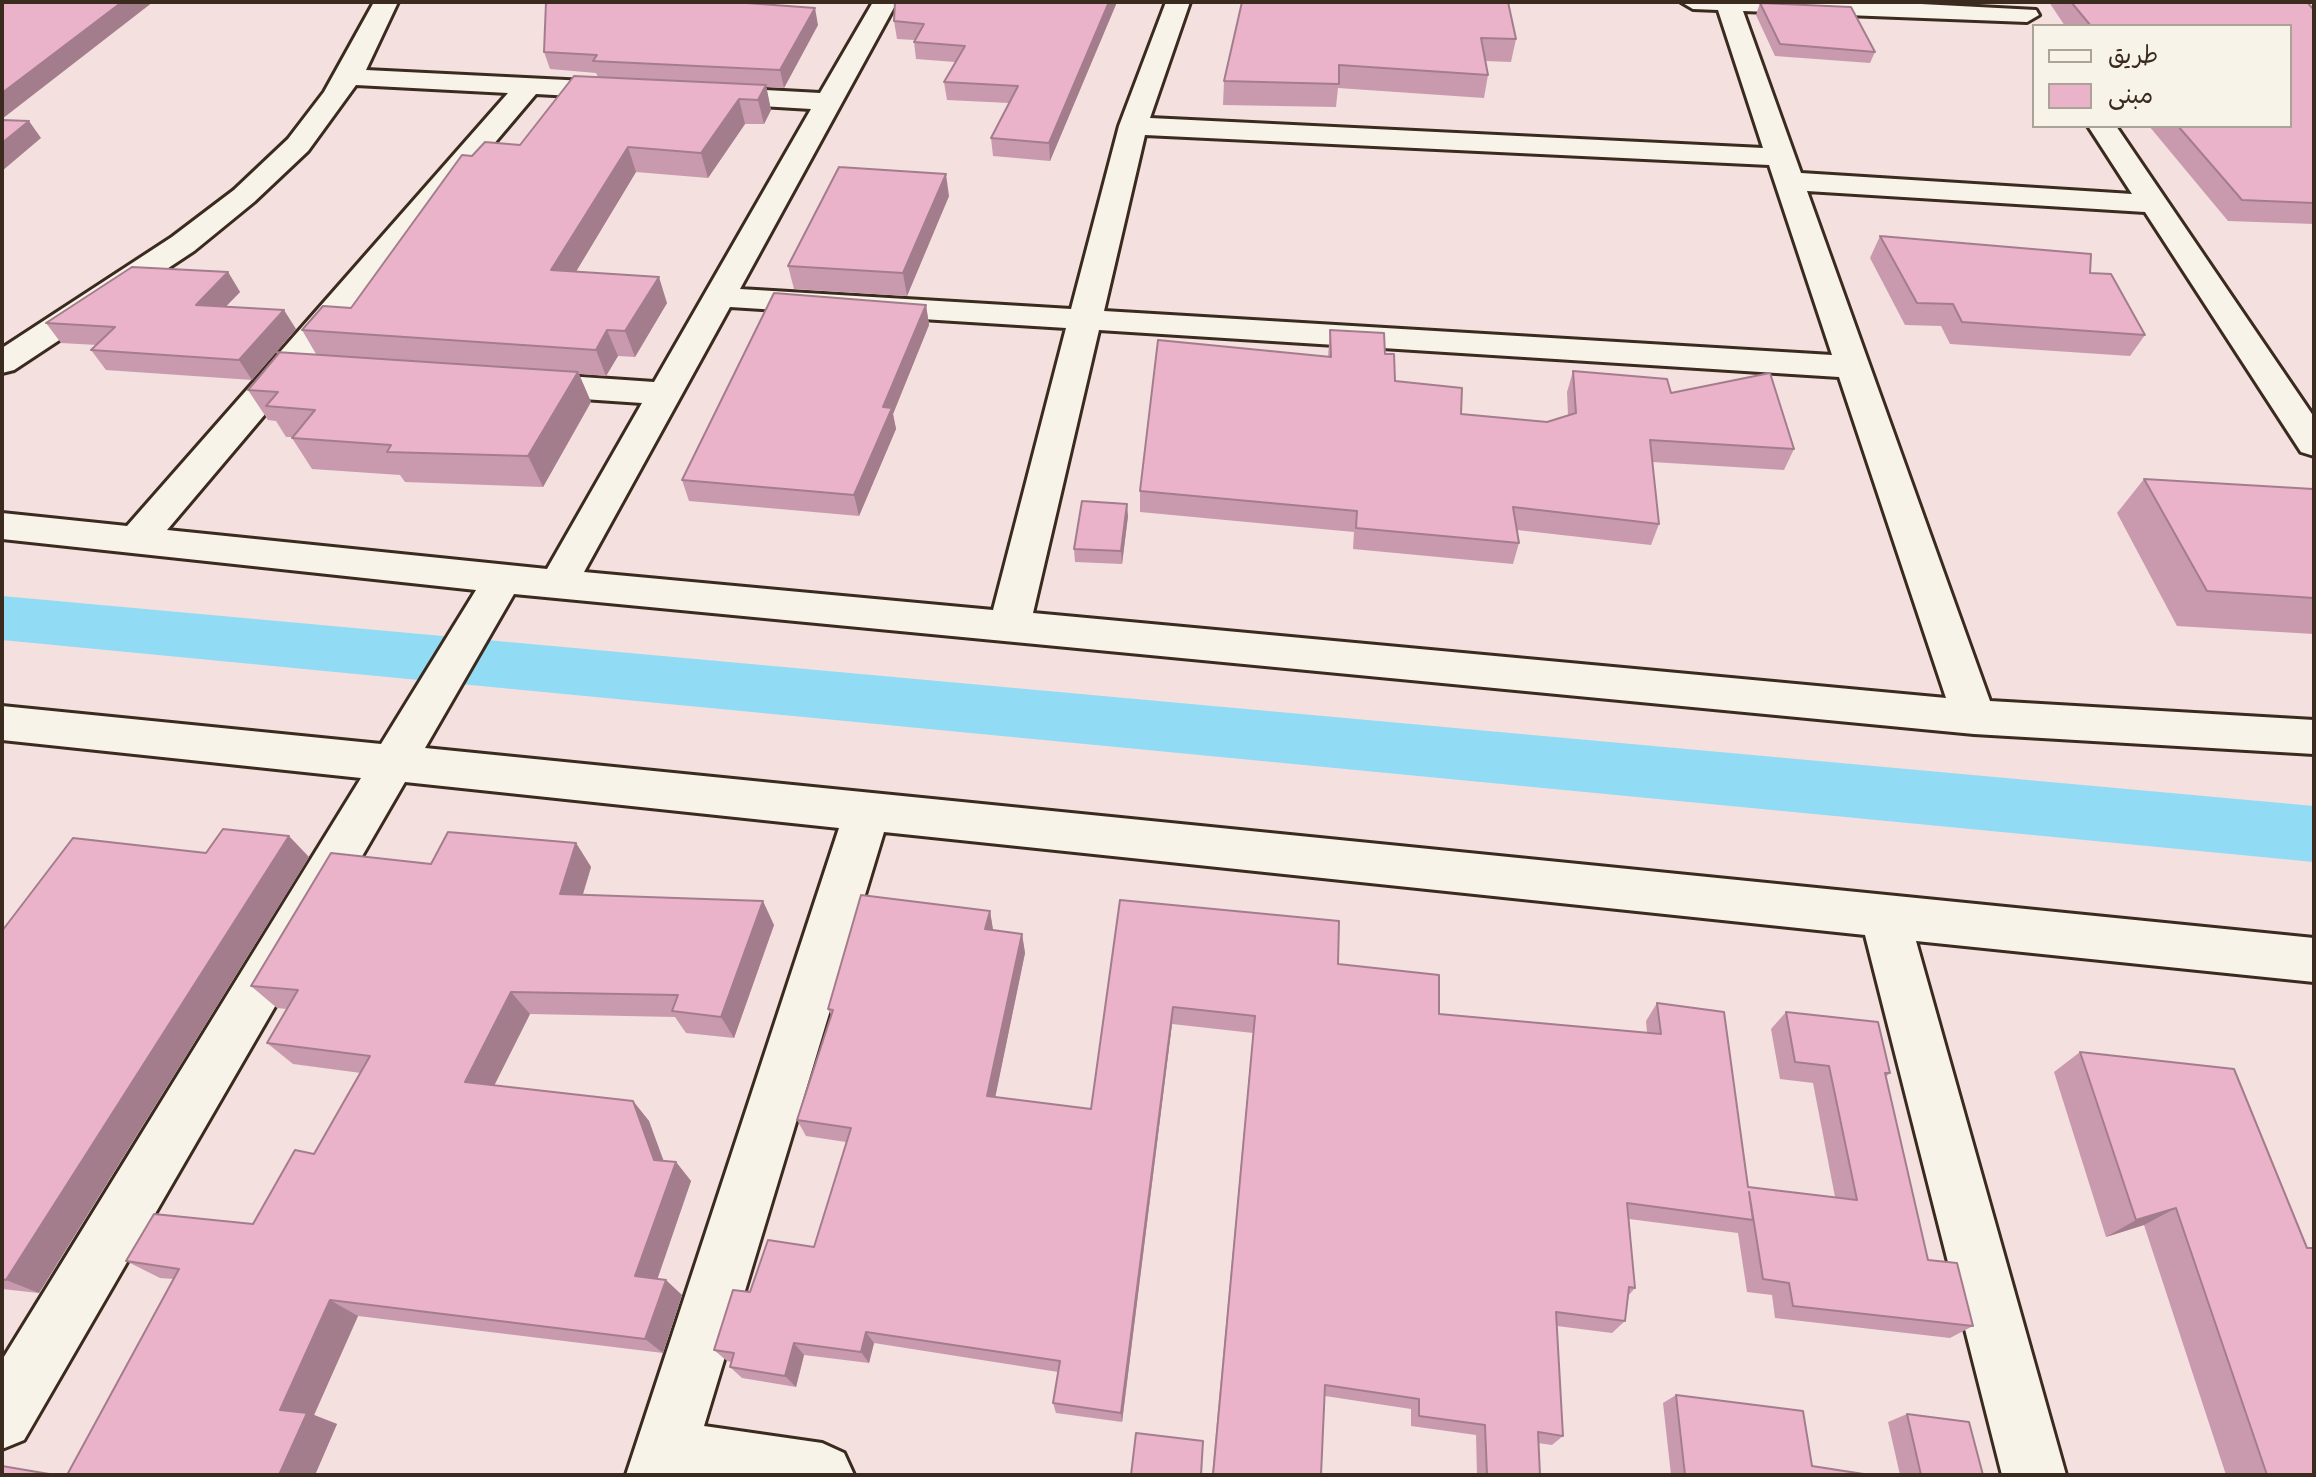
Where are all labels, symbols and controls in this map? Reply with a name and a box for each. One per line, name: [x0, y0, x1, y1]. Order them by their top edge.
legend: [2032, 24, 2292, 128]
text: طريق: [2108, 40, 2158, 69]
text: مبنى: [2108, 80, 2153, 109]

